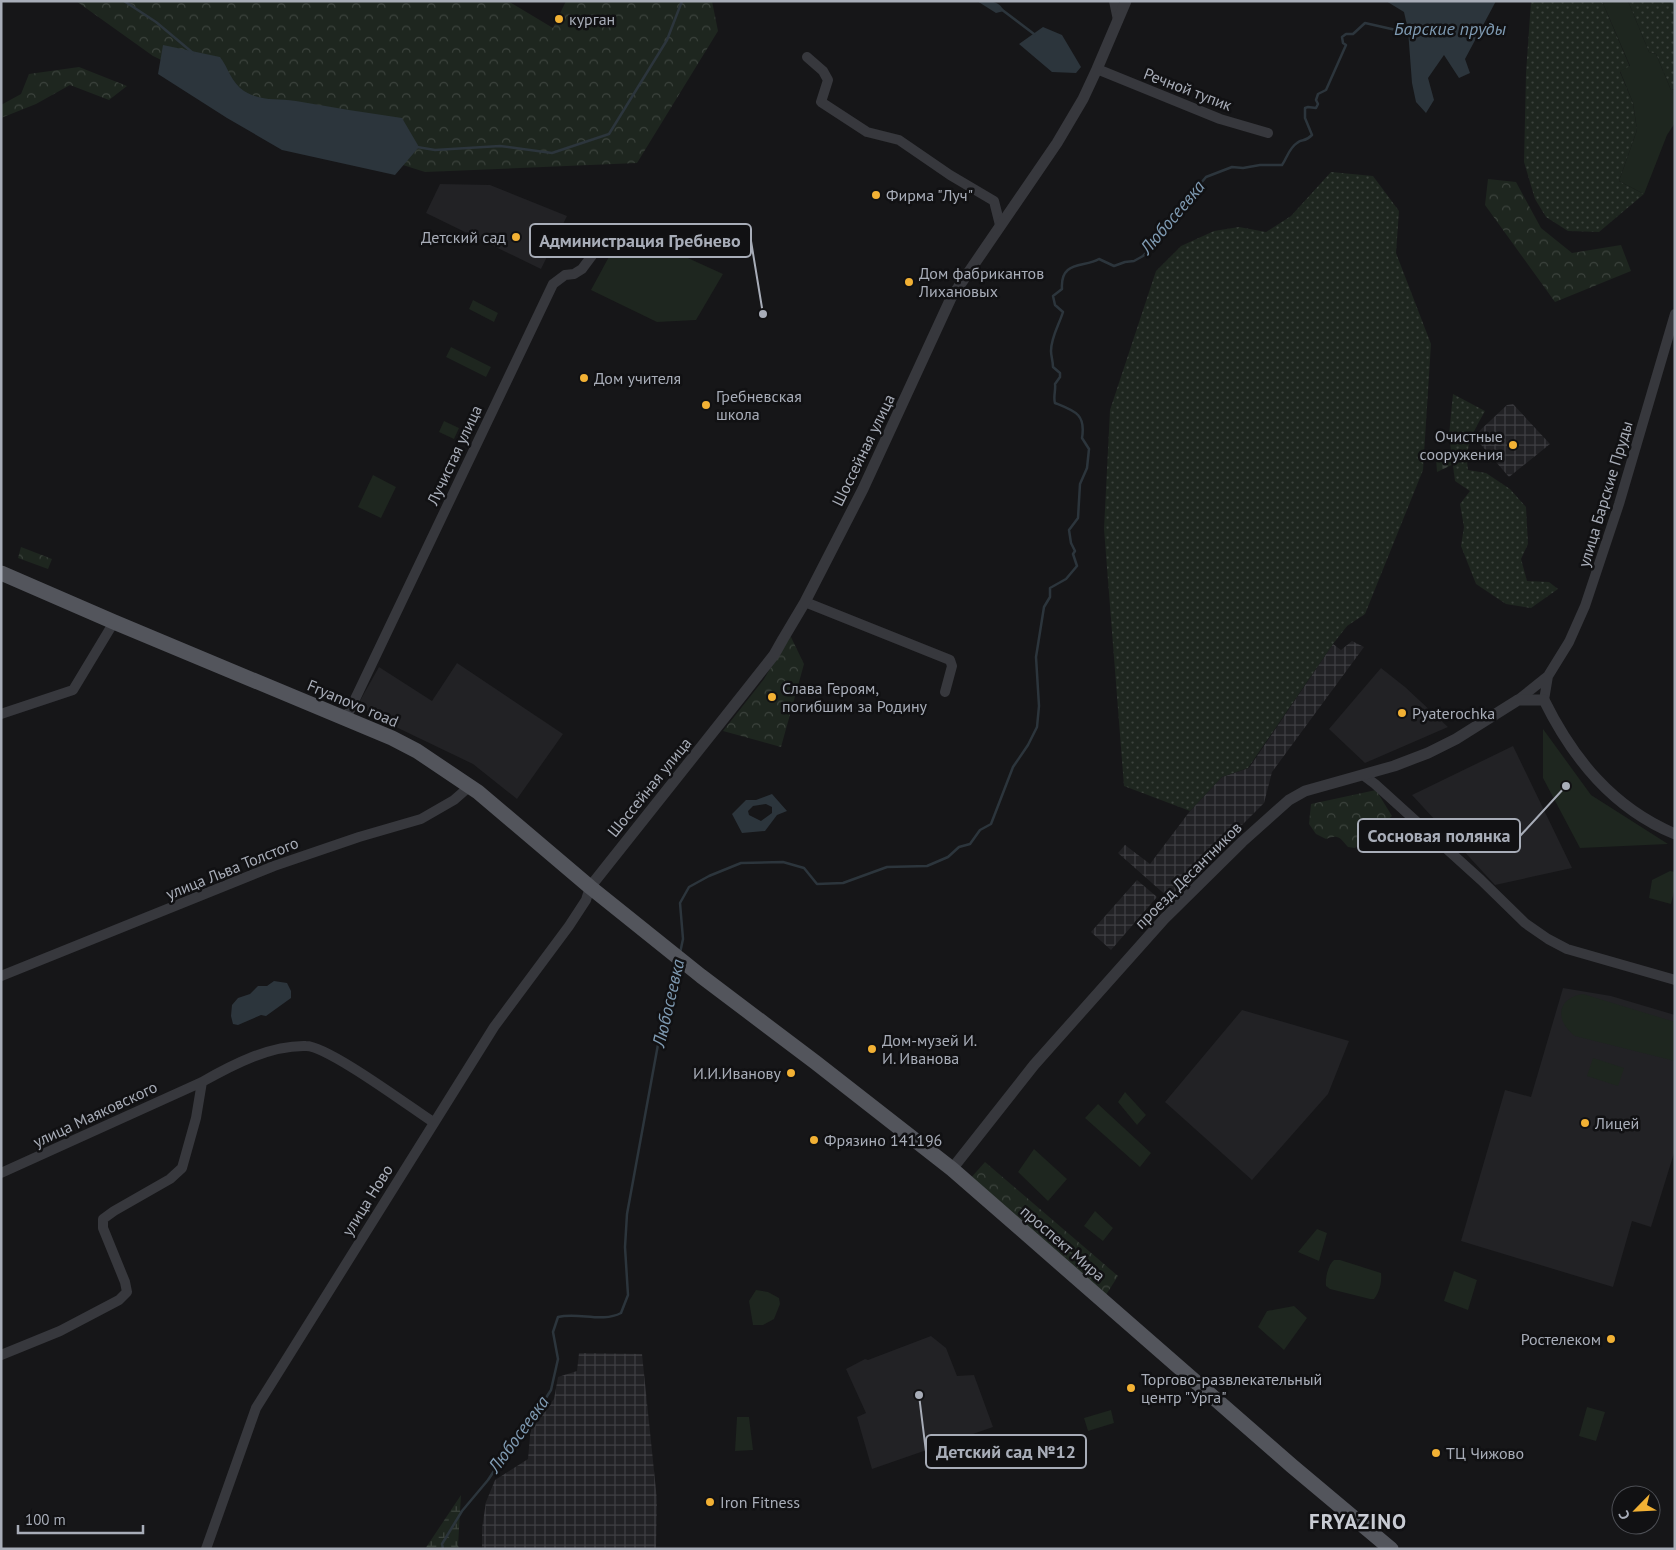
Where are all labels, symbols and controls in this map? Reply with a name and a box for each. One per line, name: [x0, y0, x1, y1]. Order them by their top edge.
place label: курган: [569, 9, 615, 29]
marker: курган: [553, 13, 565, 25]
water label: Барские пруды: [1394, 17, 1506, 40]
street label: Речной тупик: [1141, 63, 1235, 115]
water label: Любосеевка: [1134, 175, 1210, 259]
place label: Фирма "Луч": [886, 185, 973, 205]
marker: Фирма "Луч": [870, 189, 882, 201]
callout: Администрация Гребнево: [530, 224, 751, 257]
place label: Детский сад: [421, 227, 506, 247]
text: Администрация Гребнево: [539, 229, 741, 252]
marker: Детский сад: [510, 231, 522, 243]
place label: Дом фабрикантов Лихановых: [918, 263, 1044, 301]
marker: Дом фабрикантов Лихановых: [903, 276, 915, 288]
place label: Дом учителя: [594, 368, 681, 388]
marker: Дом учителя: [578, 372, 590, 384]
place label: Гребневская школа: [716, 386, 802, 424]
street label: Шоссейная улица: [827, 391, 899, 509]
marker: Гребневская школа: [700, 399, 712, 411]
street label: Лучистая улица: [422, 402, 486, 509]
street label: улица Барские Пруды: [1573, 418, 1637, 570]
place label: Очистные сооружения: [1420, 426, 1503, 464]
marker: Очистные сооружения: [1507, 439, 1519, 451]
street label: Fryanovo road: [304, 675, 402, 731]
place label: Слава Героям, погибшим за Родину: [782, 678, 928, 716]
marker: Слава Героям, погибшим за Родину: [766, 691, 778, 703]
place label: Pyaterochka: [1412, 703, 1495, 723]
marker: Pyaterochka: [1396, 707, 1408, 719]
street label: Шоссейная улица: [603, 733, 695, 841]
street label: проезд Десантников: [1130, 817, 1246, 933]
callout: Сосновая полянка: [1358, 819, 1520, 852]
text: Сосновая полянка: [1368, 824, 1510, 847]
street label: улица Льва Толстого: [163, 832, 301, 904]
water label: Любосеевка: [647, 957, 689, 1050]
place label: Дом-музей И. И. Иванова: [882, 1030, 977, 1068]
marker: Дом-музей И. И. Иванова: [866, 1043, 878, 1055]
place label: И.И.Иванову: [693, 1063, 782, 1083]
marker: И.И.Иванову: [785, 1067, 797, 1079]
street label: улица Маяковского: [30, 1076, 160, 1152]
place label: Лицей: [1594, 1113, 1639, 1133]
marker: Лицей: [1579, 1117, 1591, 1129]
place label: Фрязино 141196: [824, 1130, 942, 1150]
marker: Фрязино 141196: [808, 1134, 820, 1146]
street label: улица Ново: [337, 1160, 397, 1240]
street label: проспект Мира: [1017, 1201, 1109, 1285]
place label: Ростелеком: [1521, 1329, 1601, 1349]
marker: Ростелеком: [1605, 1333, 1617, 1345]
place label: Торгово-развлекательный центр "Урга": [1141, 1369, 1322, 1407]
marker: Торгово-развлекательный центр "Урга": [1125, 1382, 1137, 1394]
water label: Любосеевка: [482, 1391, 554, 1478]
callout: Детский сад №12: [926, 1435, 1086, 1468]
text: Детский сад №12: [936, 1440, 1076, 1463]
place label: ТЦ Чижово: [1446, 1443, 1524, 1463]
marker: ТЦ Чижово: [1430, 1447, 1442, 1459]
north arrow: [1611, 1485, 1661, 1535]
place label: Iron Fitness: [720, 1492, 800, 1512]
marker: Iron Fitness: [704, 1496, 716, 1508]
scale bar: [18, 1502, 142, 1534]
district label: FRYAZINO: [1309, 1508, 1407, 1535]
text: С: [1614, 1508, 1634, 1523]
text: 100 m: [25, 1510, 66, 1529]

